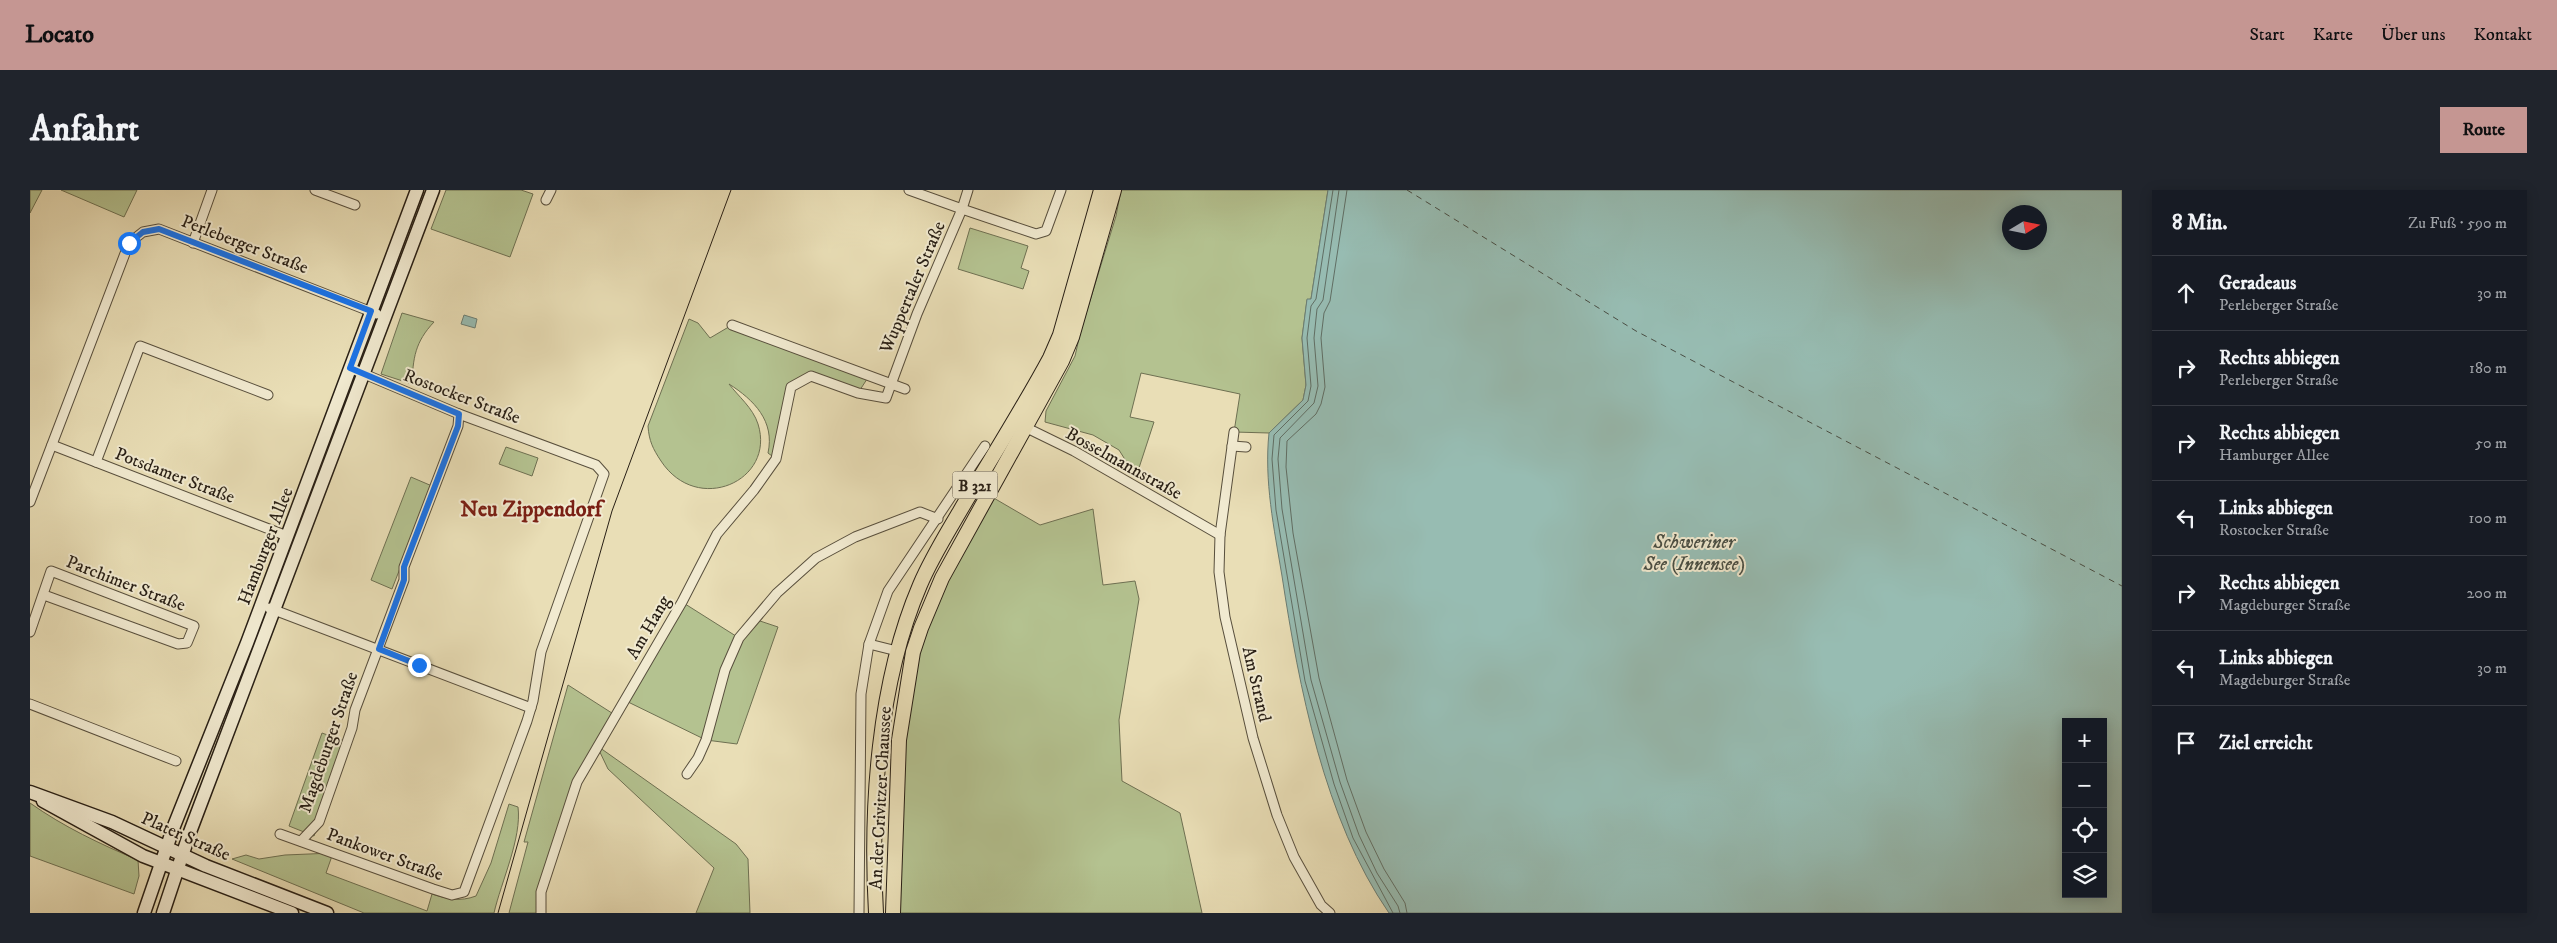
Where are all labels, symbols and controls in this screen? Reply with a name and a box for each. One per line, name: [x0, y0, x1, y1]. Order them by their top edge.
text: Locato: [25, 20, 94, 50]
text: Start: [2249, 24, 2285, 46]
text: Karte: [2313, 24, 2353, 46]
text: Über uns: [2381, 24, 2445, 46]
text: Kontakt: [2473, 24, 2532, 46]
button: Route: [2440, 107, 2527, 153]
text: Anfahrt: [30, 108, 139, 152]
north arrow: [2002, 205, 2047, 250]
text: 8 Min.: [2172, 210, 2228, 236]
street label: Perleberger Straße: [178, 211, 311, 279]
text: Zu Fuß · 590 m: [2408, 213, 2507, 233]
street label: Wuppertaler Straße: [875, 218, 951, 358]
route start: [118, 232, 141, 255]
text: Geradeaus: [2219, 272, 2296, 295]
icon: ahead: [2172, 279, 2200, 307]
text: 30 m: [2477, 283, 2507, 303]
text: Perleberger Straße: [2219, 295, 2338, 315]
text: Rechts abbiegen: [2219, 347, 2340, 370]
icon: right: [2172, 354, 2200, 382]
text: 180 m: [2469, 358, 2507, 378]
street label: Rostocker Straße: [400, 365, 523, 429]
text: Perleberger Straße: [2219, 370, 2338, 390]
text: Rechts abbiegen: [2219, 422, 2340, 445]
street label: Bosselmannstraße: [1062, 423, 1185, 505]
icon: right: [2172, 429, 2200, 457]
text: 50 m: [2475, 433, 2507, 453]
street label: Potsdamer Straße: [112, 443, 238, 509]
text: Hamburger Allee: [2219, 445, 2329, 465]
road number: B 321: [952, 472, 998, 498]
street label: Hamburger Allee: [233, 485, 298, 608]
district label: Neu Zippendorf: [460, 496, 606, 523]
text: Links abbiegen: [2219, 497, 2333, 520]
icon: left: [2172, 504, 2200, 532]
text: 100 m: [2469, 508, 2507, 528]
text: Rostocker Straße: [2219, 520, 2329, 540]
water label: Schweriner See (Innensee): [1642, 531, 1745, 576]
street label: Parchimer Straße: [63, 551, 188, 617]
text: Rechts abbiegen: [2219, 572, 2340, 595]
icon: right: [2172, 579, 2200, 607]
text: 200 m: [2466, 583, 2507, 603]
street label: Am Hang: [622, 592, 676, 663]
text: Magdeburger Straße: [2219, 595, 2350, 615]
street label: Am Strand: [1237, 644, 1275, 724]
text: Links abbiegen: [2219, 647, 2333, 670]
route end: [408, 654, 431, 677]
icon: left: [2172, 654, 2200, 682]
text: 30 m: [2477, 658, 2507, 678]
street label: Magdeburger Straße: [294, 669, 363, 816]
text: Magdeburger Straße: [2219, 670, 2350, 690]
street label: An der Crivitzer Chaussee: [865, 706, 897, 890]
map controls: [2062, 718, 2107, 898]
button: +: [2062, 718, 2107, 763]
icon: arrive: [2172, 729, 2200, 757]
text: Ziel erreicht: [2219, 732, 2313, 755]
button: −: [2062, 763, 2107, 808]
street label: Plater Straße: [138, 808, 234, 866]
button: locate: [2062, 808, 2107, 853]
street label: Pankower Straße: [323, 824, 446, 886]
button: layers: [2062, 853, 2107, 898]

